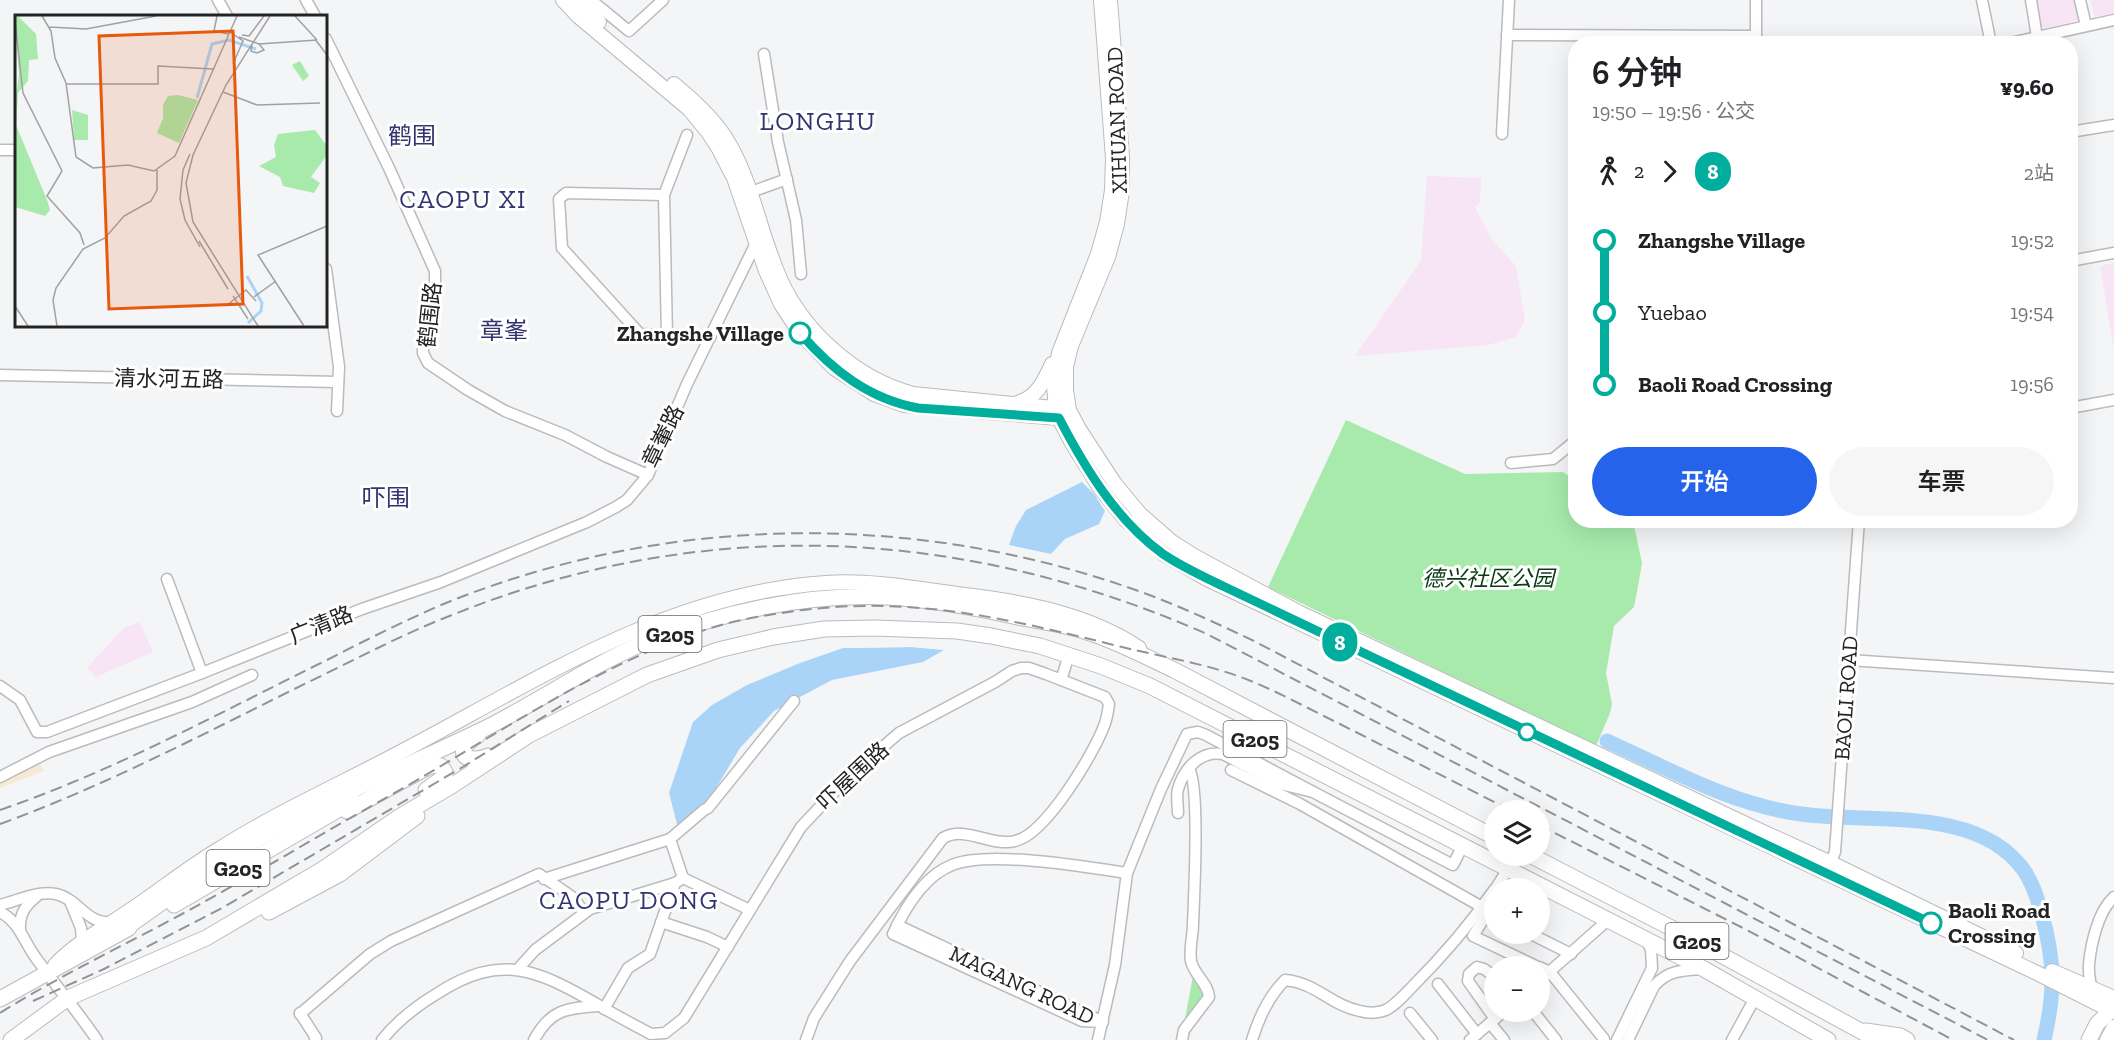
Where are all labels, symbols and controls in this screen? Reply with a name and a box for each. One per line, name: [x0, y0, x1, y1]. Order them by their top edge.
inset map: [15, 15, 327, 327]
street label: XIHUAN ROAD: [1101, 46, 1133, 194]
text: 6 分钟: [1592, 53, 1682, 92]
text: ¥9.60: [2000, 74, 2054, 101]
text: 19:50 – 19:56 · 公交: [1592, 99, 1755, 123]
district label: LONGHU: [760, 105, 876, 137]
district label: 鹤围: [388, 121, 436, 150]
icon: walk: [1592, 155, 1625, 188]
icon: forward: [1653, 155, 1686, 188]
text: 2: [1634, 159, 1644, 183]
text: 8: [1707, 159, 1719, 184]
text: 2站: [2024, 161, 2054, 185]
district label: CAOPU XI: [399, 183, 527, 215]
text: Zhangshe Village: [1638, 227, 1805, 254]
text: 19:52: [2011, 228, 2054, 252]
street label: 鹤围路: [413, 281, 447, 349]
text: Yuebao: [1638, 299, 1707, 326]
text: 19:54: [2010, 300, 2054, 324]
district label: 章峯: [480, 316, 528, 345]
place label: Zhangshe Village: [617, 320, 784, 347]
marker: Zhangshe Village: [789, 322, 811, 344]
street label: 清水河五路: [114, 365, 224, 393]
text: Baoli Road Crossing: [1638, 371, 1832, 398]
text: 19:56: [2010, 372, 2054, 396]
street label: 章輋路: [636, 400, 690, 472]
button: 开始: [1592, 447, 1817, 516]
button: 车票: [1829, 447, 2054, 516]
district label: 吓围: [362, 483, 410, 512]
park label: 德兴社区公园: [1422, 565, 1557, 592]
street label: 广清路: [285, 600, 357, 650]
road number: G205: [638, 616, 702, 652]
line badge: 8: [1320, 622, 1360, 662]
text: 8: [1334, 630, 1346, 655]
street label: BAOLI ROAD: [1828, 635, 1864, 761]
road number: G205: [1224, 721, 1286, 757]
unlabelled marker: [1518, 723, 1536, 741]
street label: 吓屋围路: [812, 736, 894, 816]
map controls: [1484, 800, 1550, 1022]
button: layers: [1484, 800, 1550, 866]
road number: G205: [206, 850, 270, 886]
button: +: [1484, 878, 1550, 944]
district label: CAOPU DONG: [539, 884, 719, 916]
place label: Baoli Road Crossing: [1948, 897, 2051, 949]
marker: Baoli Road Crossing: [1920, 912, 1942, 934]
road number: G205: [1666, 923, 1728, 959]
street label: MAGANG ROAD: [945, 940, 1099, 1030]
button: −: [1484, 956, 1550, 1022]

